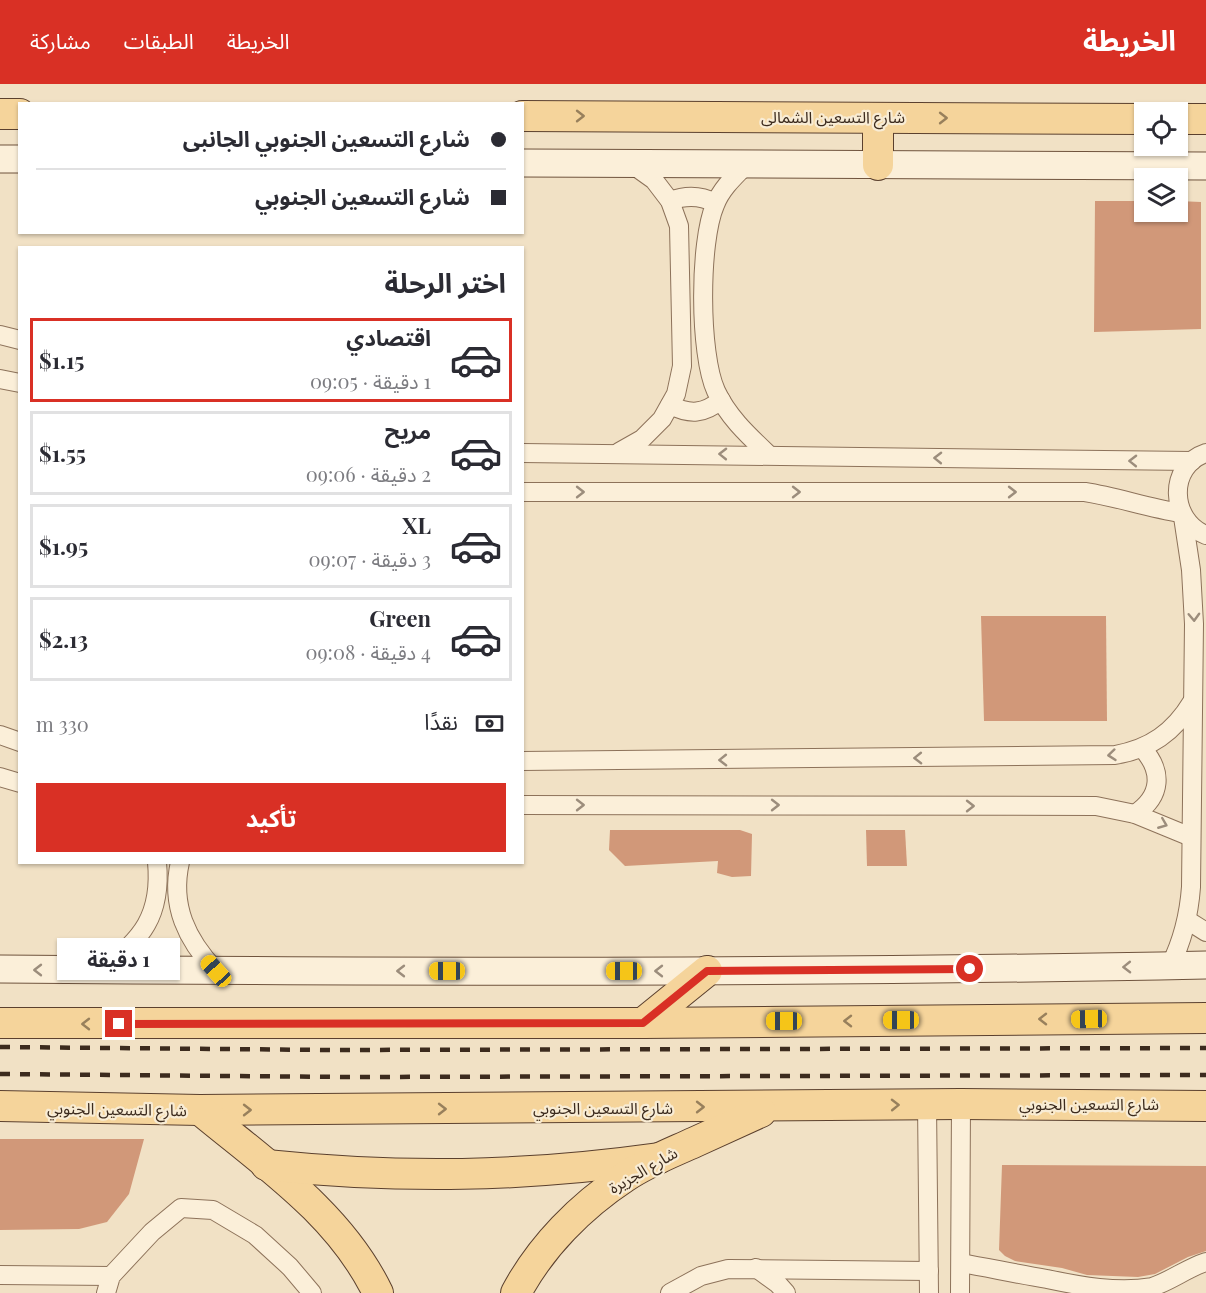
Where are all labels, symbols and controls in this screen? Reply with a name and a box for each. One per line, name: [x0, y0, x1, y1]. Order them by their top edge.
text: الخريطة: [1083, 21, 1176, 58]
text: مشاركة: [30, 26, 91, 54]
text: الطبقات: [124, 26, 194, 54]
text: الخريطة: [227, 26, 290, 54]
map controls: [1134, 102, 1188, 222]
button: locate: [1134, 102, 1188, 156]
street label: شارع التسعين الشمالى: [761, 106, 905, 130]
one-way arrow: [576, 110, 585, 122]
one-way arrow: [939, 112, 948, 124]
text: شارع التسعين الجنوبي الجانبى: [183, 123, 470, 153]
button: layers: [1134, 168, 1188, 222]
text: شارع التسعين الجنوبي: [255, 181, 470, 211]
text: اختر الرحلة: [384, 264, 506, 300]
text: اقتصادي: [346, 322, 431, 352]
icon: car: [449, 333, 503, 387]
text: $1.15: [39, 345, 84, 375]
text: 1 دقيقة · 09:05: [310, 367, 431, 394]
text: مريح: [385, 415, 431, 445]
icon: car: [449, 426, 503, 480]
text: $1.55: [39, 438, 86, 468]
one-way arrow: [718, 448, 727, 460]
one-way arrow: [934, 452, 943, 464]
one-way arrow: [1129, 455, 1138, 467]
text: 2 دقيقة · 09:06: [306, 460, 431, 487]
one-way arrow: [576, 486, 585, 498]
one-way arrow: [792, 486, 801, 498]
one-way arrow: [1008, 486, 1017, 498]
text: XL: [402, 510, 431, 540]
icon: car: [449, 519, 503, 573]
text: $1.95: [39, 531, 88, 561]
text: 3 دقيقة · 09:07: [309, 545, 431, 572]
text: Green: [369, 603, 431, 633]
icon: car: [449, 612, 503, 666]
one-way arrow: [1188, 612, 1200, 621]
text: $2.13: [39, 624, 88, 654]
text: 4 دقيقة · 09:08: [305, 638, 431, 665]
text: نقدًا: [424, 706, 458, 736]
icon: cash: [473, 707, 506, 740]
text: 330 m: [36, 710, 89, 737]
one-way arrow: [1108, 748, 1117, 761]
one-way arrow: [913, 752, 922, 764]
one-way arrow: [718, 753, 727, 766]
button: تأكيد: [36, 783, 506, 852]
one-way arrow: [576, 799, 585, 811]
one-way arrow: [771, 799, 780, 811]
one-way arrow: [966, 800, 975, 812]
one-way arrow: [1157, 817, 1168, 829]
callout: 1 دقيقة: [57, 937, 180, 979]
text: 1 دقيقة: [87, 945, 150, 972]
car: [197, 952, 235, 990]
route start: [956, 955, 983, 982]
one-way arrow: [1122, 960, 1131, 973]
car: [429, 962, 465, 980]
car: [606, 962, 642, 980]
one-way arrow: [33, 963, 42, 976]
one-way arrow: [396, 965, 405, 977]
one-way arrow: [654, 965, 663, 977]
route end: [105, 1010, 132, 1037]
car: [1071, 1010, 1107, 1028]
car: [883, 1011, 919, 1029]
car: [766, 1012, 802, 1030]
one-way arrow: [1038, 1013, 1047, 1025]
one-way arrow: [843, 1015, 852, 1027]
one-way arrow: [81, 1018, 90, 1030]
street label: شارع التسعين الجنوبي: [1019, 1093, 1159, 1117]
street label: شارع التسعين الجنوبي: [47, 1097, 187, 1123]
street label: شارع التسعين الجنوبي: [533, 1097, 673, 1121]
one-way arrow: [891, 1098, 900, 1111]
one-way arrow: [696, 1101, 705, 1113]
one-way arrow: [438, 1103, 447, 1115]
one-way arrow: [243, 1104, 252, 1116]
street label: شارع الجزيرة: [605, 1141, 682, 1200]

